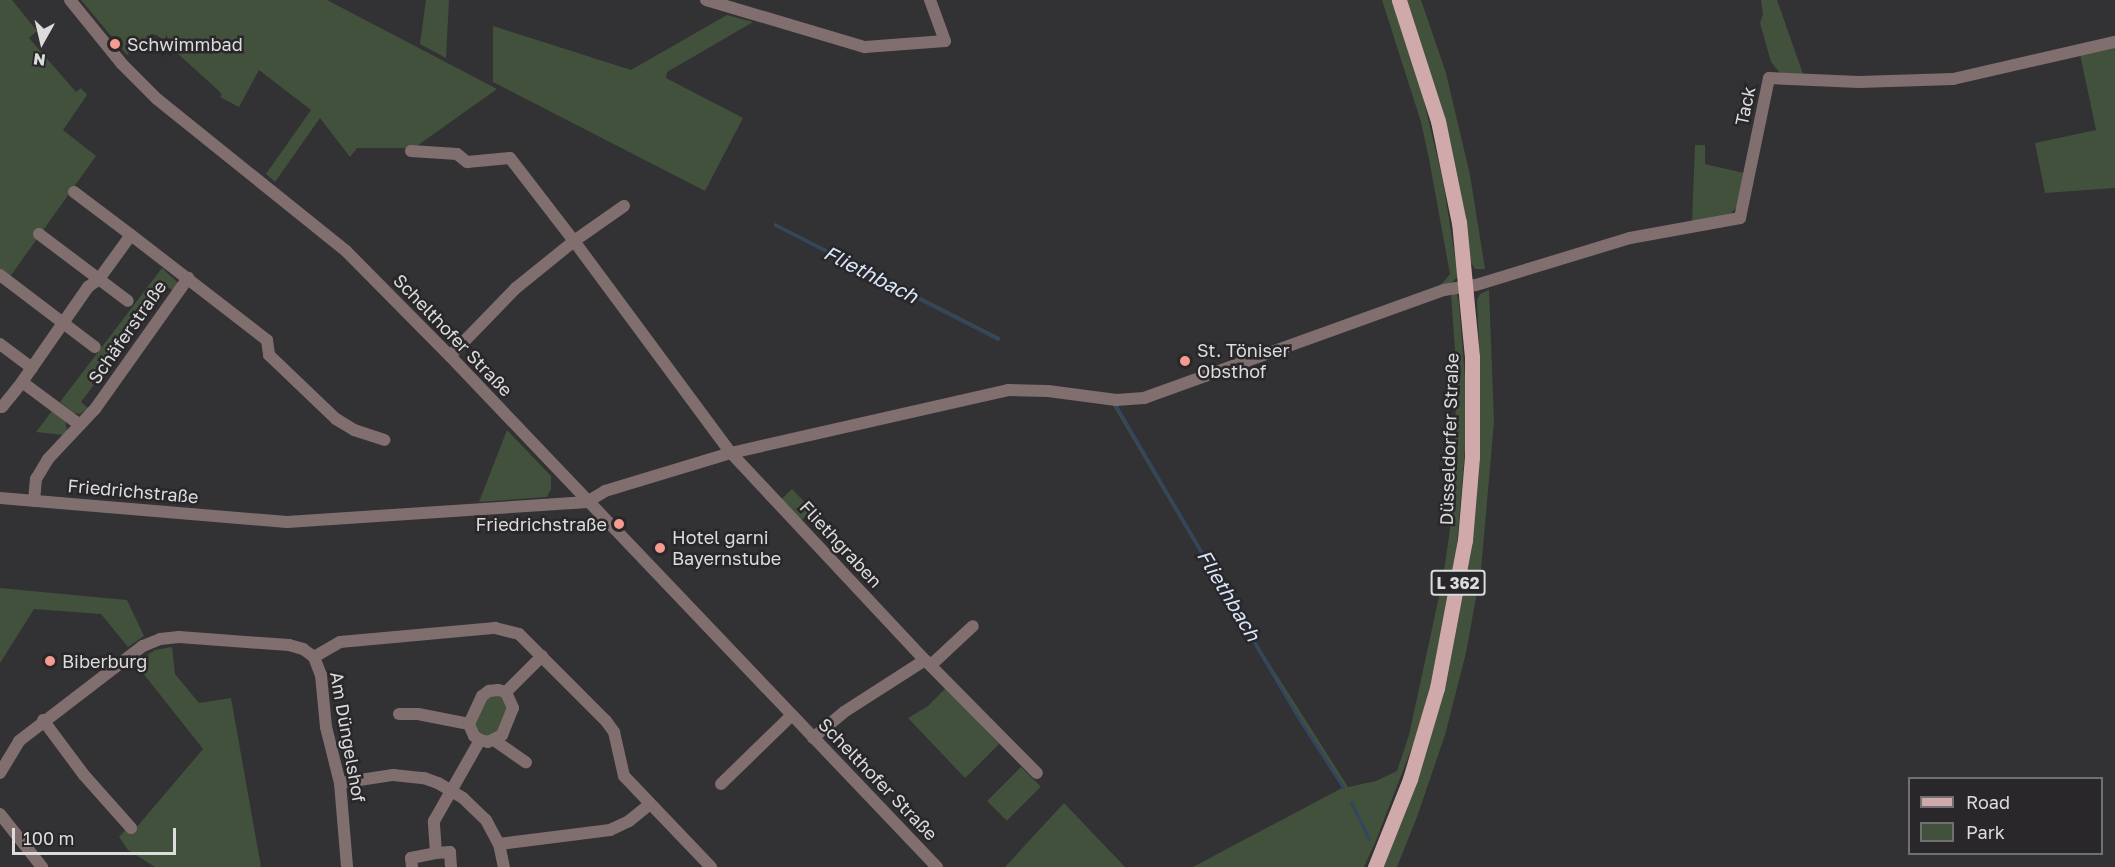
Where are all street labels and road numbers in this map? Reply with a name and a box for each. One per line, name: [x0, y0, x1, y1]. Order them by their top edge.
street label: Tack: [1730, 84, 1760, 128]
street label: Schelthofer Straße: [389, 269, 517, 401]
street label: Schäferstraße: [83, 276, 171, 388]
street label: Düsseldorfer Straße: [1435, 352, 1463, 526]
street label: Friedrichstraße: [67, 475, 199, 507]
street label: Fliethgraben: [795, 496, 887, 592]
road number: L 362: [1430, 570, 1486, 596]
street label: Am Düngelshof: [326, 670, 370, 804]
street label: Schelthofer Straße: [814, 713, 942, 845]

